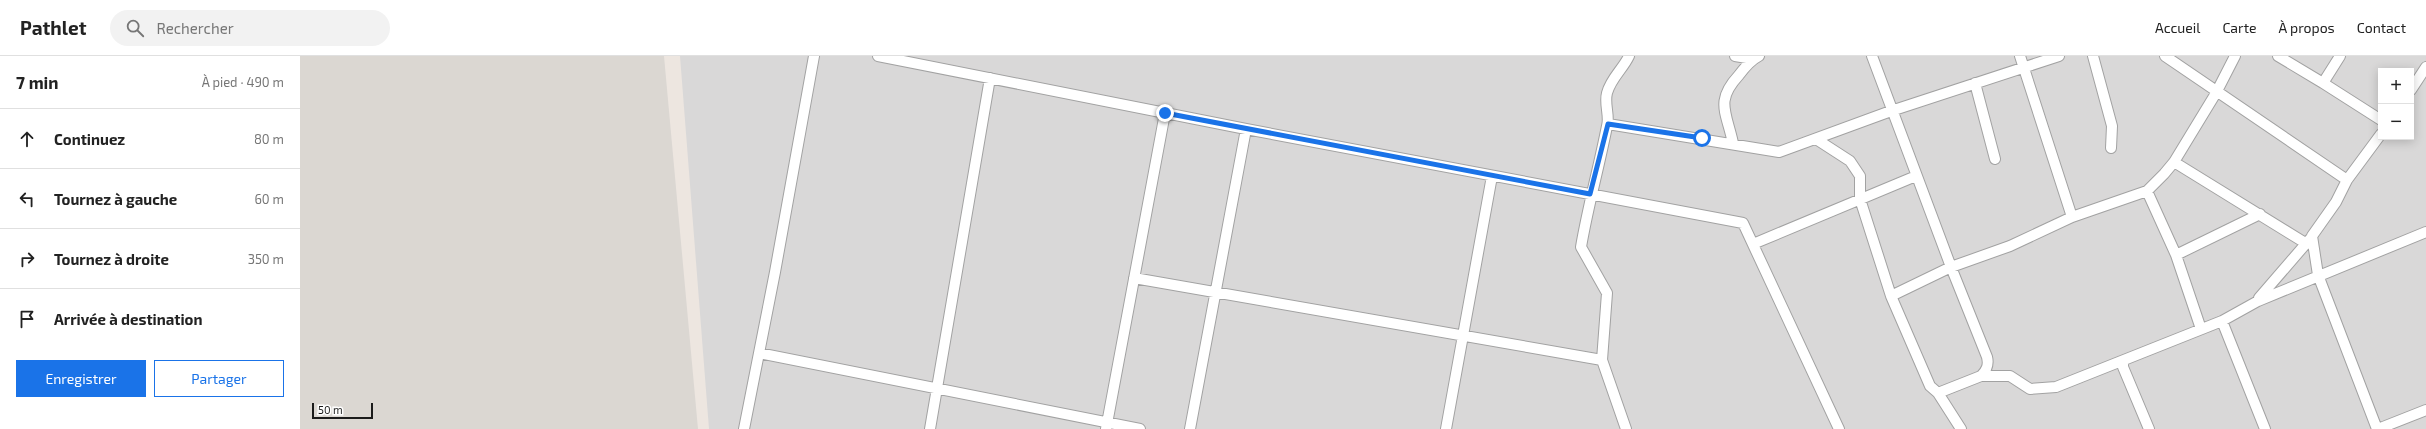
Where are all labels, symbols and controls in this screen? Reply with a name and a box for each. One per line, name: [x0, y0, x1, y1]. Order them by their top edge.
search box: [110, 10, 390, 46]
text: Pathlet: [20, 16, 86, 39]
icon: search: [124, 17, 146, 39]
text: Rechercher: [156, 19, 234, 37]
text: Accueil: [2155, 19, 2200, 36]
text: Carte: [2222, 19, 2257, 36]
text: À propos: [2279, 19, 2335, 36]
text: Contact: [2357, 19, 2406, 36]
map controls: [2378, 68, 2414, 140]
button: +: [2378, 68, 2414, 104]
text: 7 min: [16, 72, 59, 92]
text: À pied · 490 m: [202, 74, 284, 90]
route end: [1156, 104, 1174, 122]
button: −: [2378, 104, 2414, 140]
icon: ahead: [16, 128, 38, 150]
route start: [1693, 129, 1711, 147]
text: Continuez: [54, 130, 125, 148]
text: 80 m: [254, 131, 284, 147]
icon: left: [16, 188, 38, 210]
text: Tournez à gauche: [54, 190, 177, 208]
text: 60 m: [254, 191, 284, 207]
icon: right: [16, 248, 38, 270]
text: Tournez à droite: [54, 250, 169, 268]
text: 350 m: [248, 251, 284, 267]
icon: arrive: [16, 308, 38, 330]
text: Arrivée à destination: [54, 310, 202, 328]
button: Enregistrer: [16, 360, 146, 397]
button: Partager: [154, 360, 284, 397]
scale bar: [312, 401, 373, 420]
text: 50 m: [318, 403, 343, 416]

